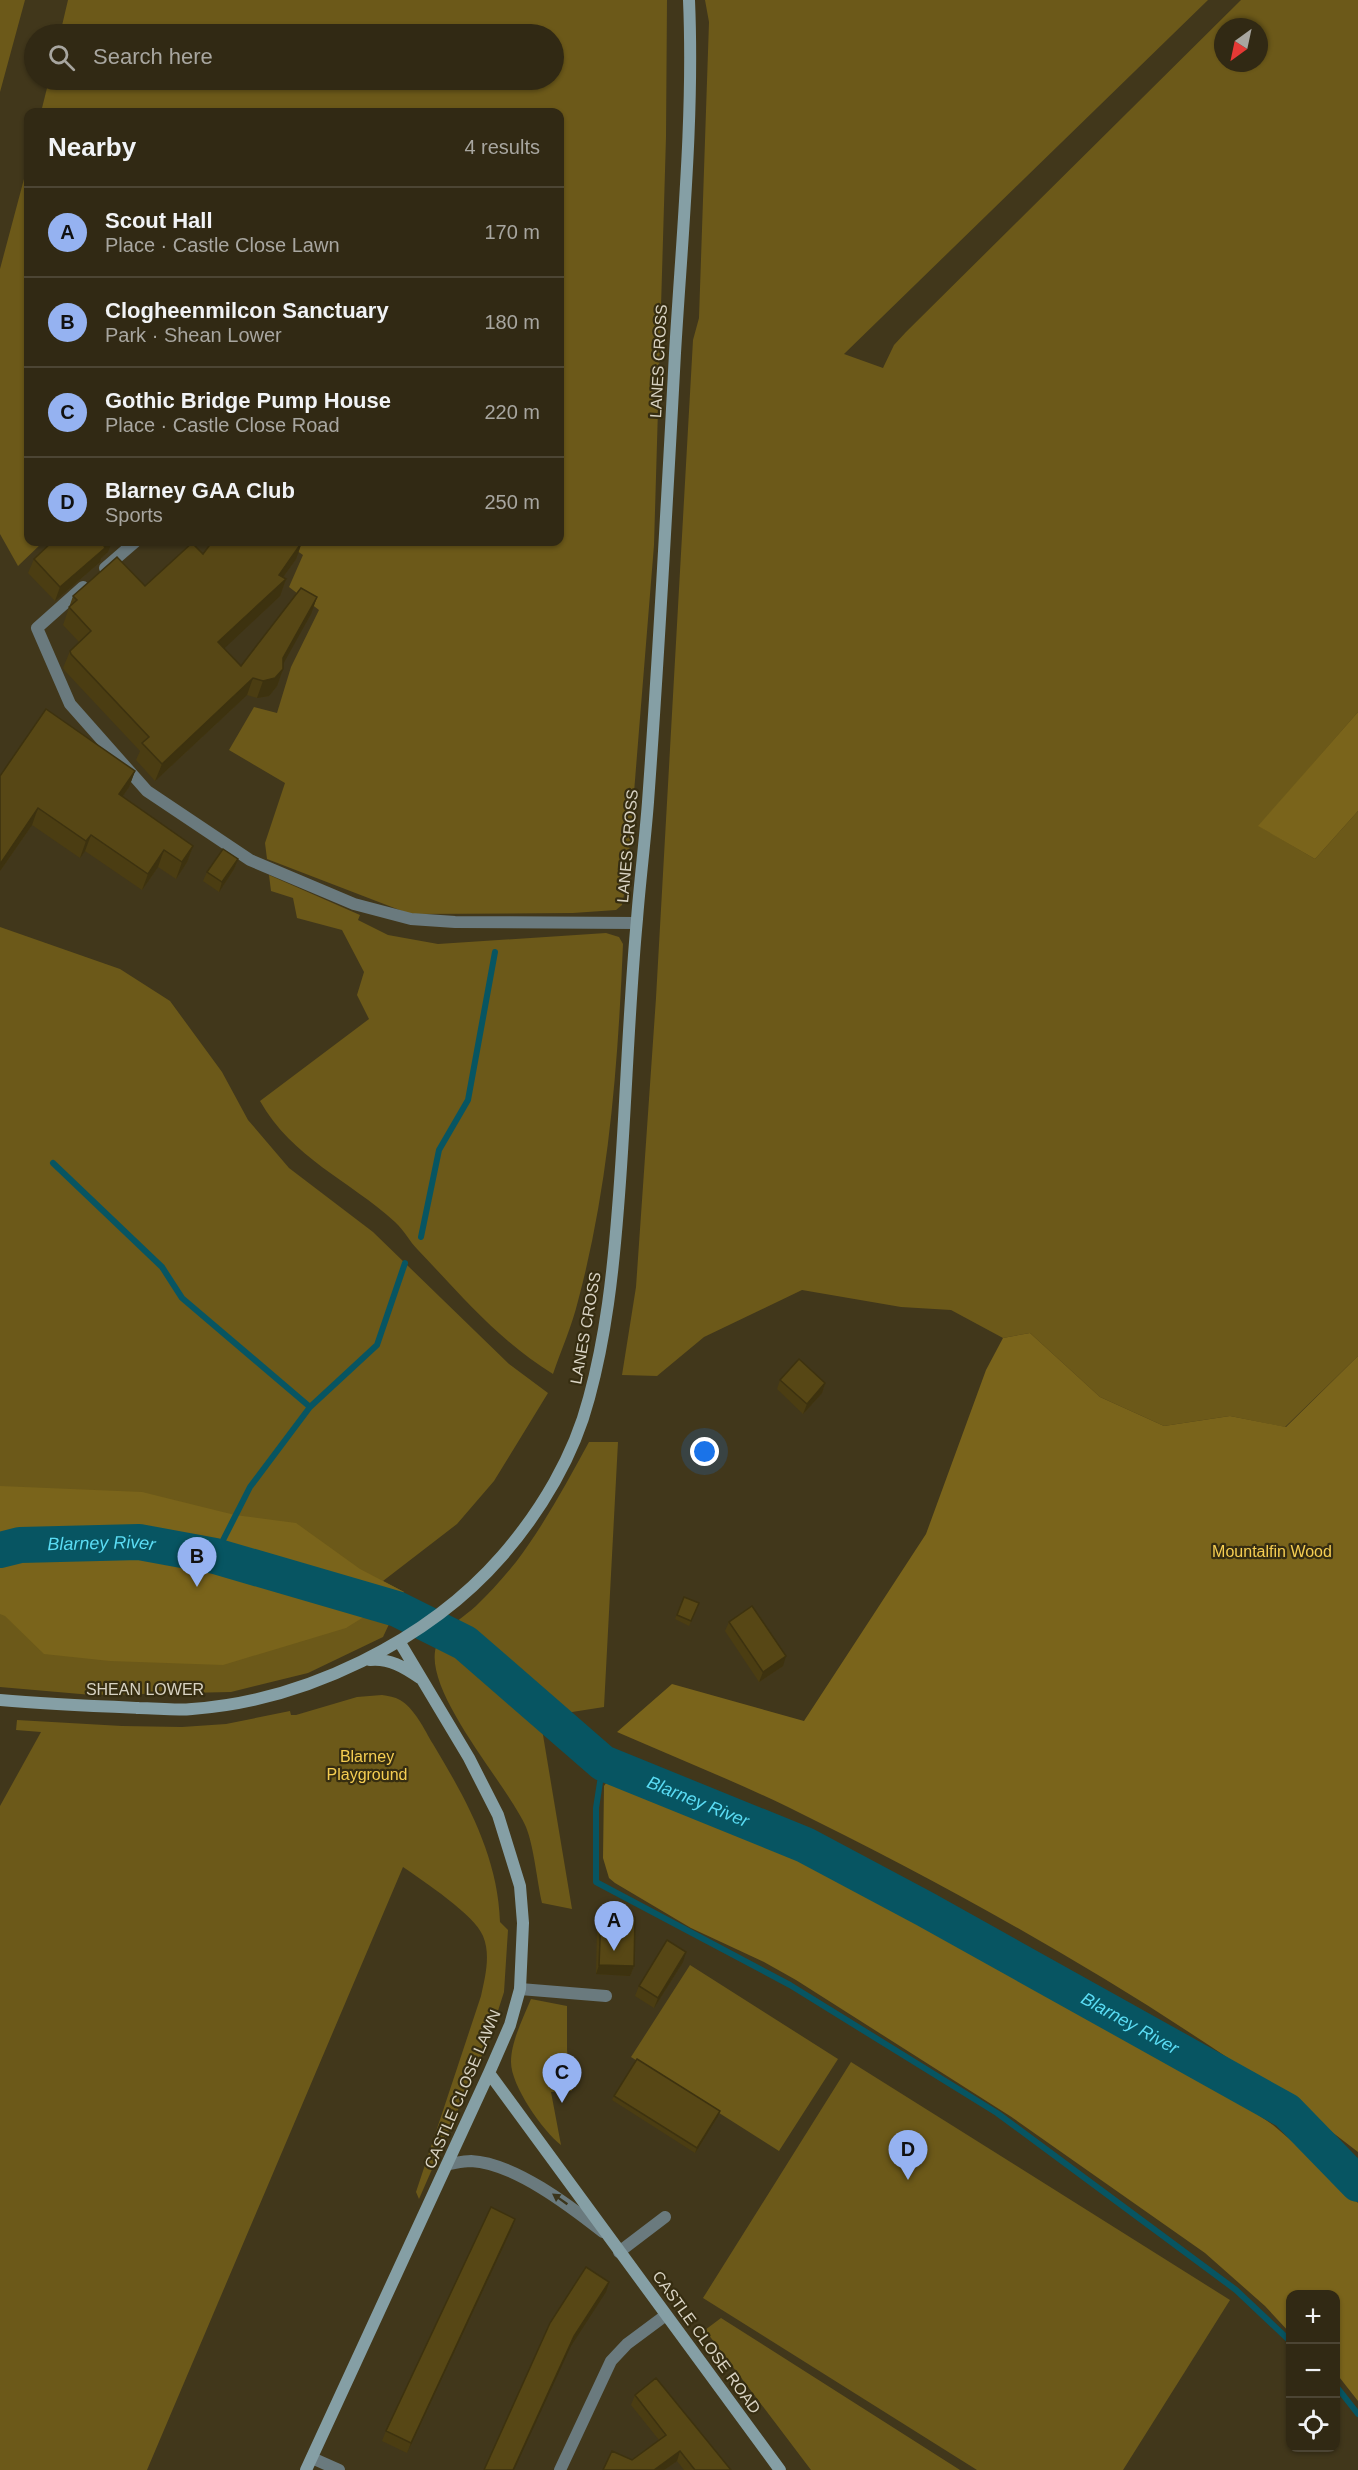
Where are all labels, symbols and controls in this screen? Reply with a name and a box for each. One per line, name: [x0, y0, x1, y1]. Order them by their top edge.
north arrow: [1214, 18, 1268, 72]
search box: [24, 24, 564, 90]
icon: search: [45, 41, 78, 74]
text: Search here: [93, 44, 213, 69]
text: Nearby: [48, 132, 136, 162]
text: 4 results: [464, 136, 540, 158]
text: Scout Hall: [105, 208, 213, 233]
text: A: [60, 221, 75, 243]
text: 170 m: [484, 221, 540, 243]
text: Place · Castle Close Lawn: [105, 234, 340, 256]
text: Clogheenmilcon Sanctuary: [105, 298, 389, 323]
street label: LANES CROSS: [647, 304, 670, 418]
text: B: [60, 311, 75, 333]
text: 180 m: [484, 311, 540, 333]
text: Park · Shean Lower: [105, 324, 282, 346]
text: Gothic Bridge Pump House: [105, 388, 391, 413]
text: C: [60, 401, 75, 423]
text: 220 m: [484, 401, 540, 423]
text: Place · Castle Close Road: [105, 414, 340, 436]
text: Blarney GAA Club: [105, 478, 295, 503]
text: D: [60, 491, 75, 513]
text: 250 m: [484, 491, 540, 513]
text: Sports: [105, 504, 163, 526]
street label: LANES CROSS: [614, 789, 641, 903]
street label: LANES CROSS: [567, 1271, 604, 1386]
your location: [690, 1437, 719, 1466]
water label: Blarney River: [47, 1532, 158, 1555]
pin: B: [178, 1538, 216, 1587]
park label: Mountalfin Wood: [1212, 1543, 1332, 1560]
street label: SHEAN LOWER: [86, 1681, 204, 1698]
park label: Blarney Playground: [327, 1748, 407, 1783]
water label: Blarney River: [644, 1772, 753, 1832]
pin: A: [594, 1902, 634, 1951]
water label: Blarney River: [1078, 1988, 1183, 2059]
street label: CASTLE CLOSE LAWN: [421, 2007, 504, 2171]
pin: C: [542, 2054, 582, 2103]
pin: D: [888, 2130, 928, 2180]
one-way arrow: [552, 2193, 568, 2205]
street label: CASTLE CLOSE ROAD: [649, 2268, 764, 2417]
map controls: [1286, 2290, 1340, 2452]
button: +: [1286, 2290, 1340, 2344]
button: −: [1286, 2344, 1340, 2398]
button: locate: [1286, 2398, 1340, 2452]

